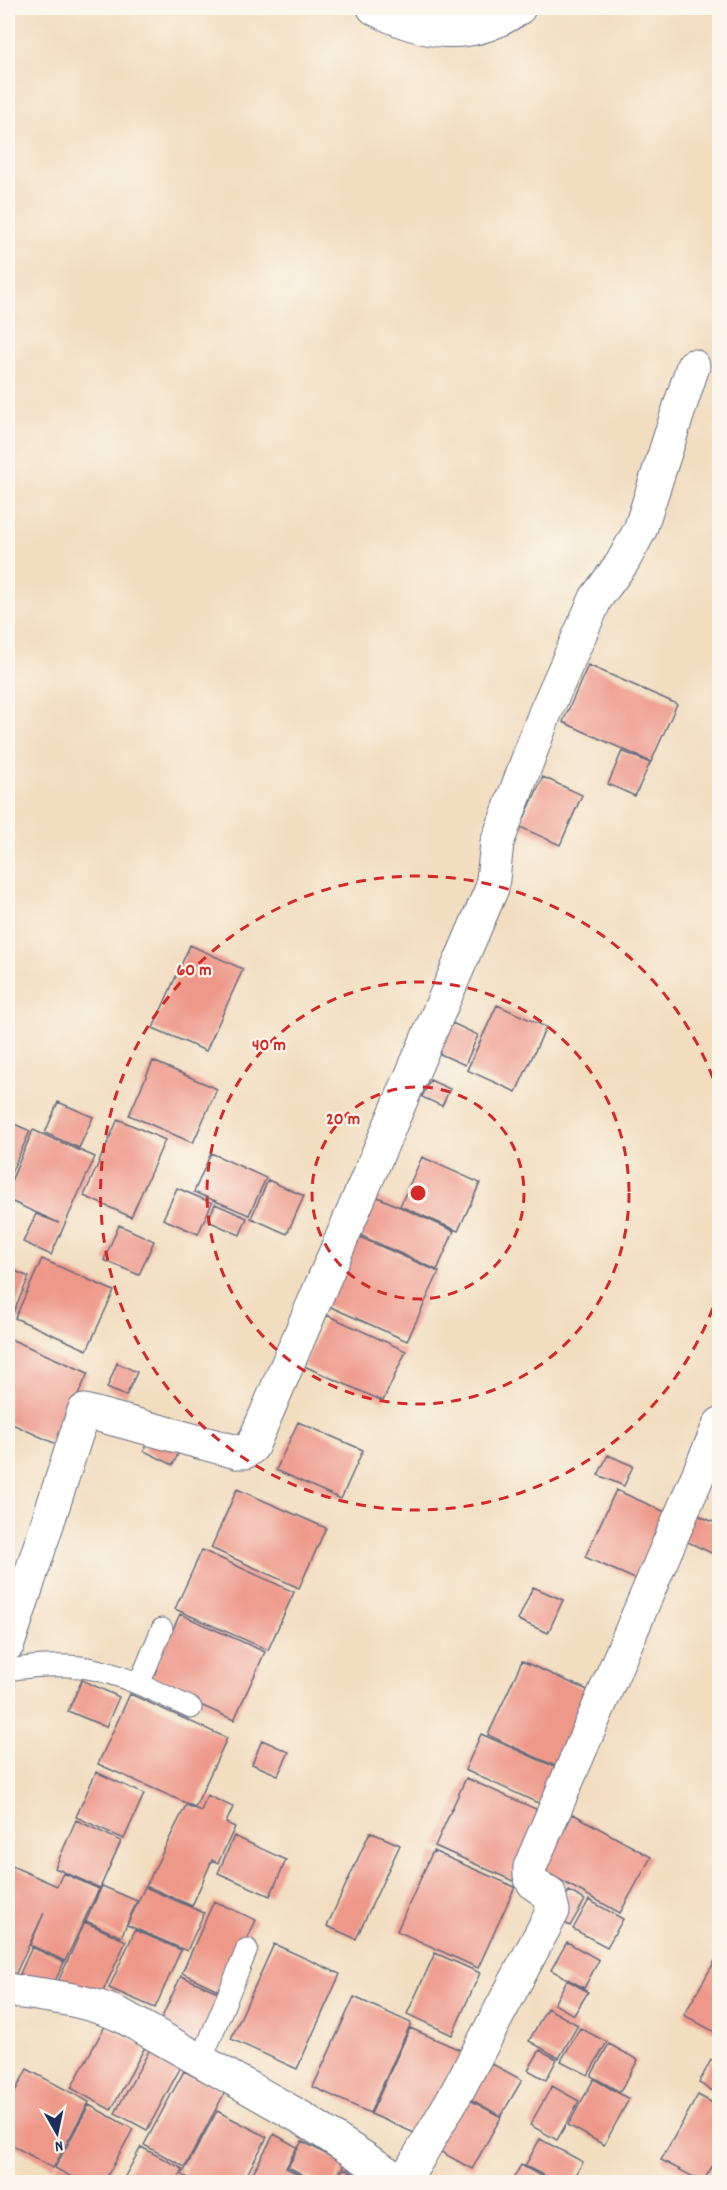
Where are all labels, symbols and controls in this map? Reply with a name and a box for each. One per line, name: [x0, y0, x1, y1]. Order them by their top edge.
text: 60 m: [176, 959, 212, 984]
text: 40 m: [252, 1034, 286, 1059]
text: 20 m: [326, 1108, 360, 1133]
centre of rings: [408, 1183, 428, 1203]
north arrow: [27, 2103, 87, 2163]
text: N: [53, 2133, 65, 2157]

